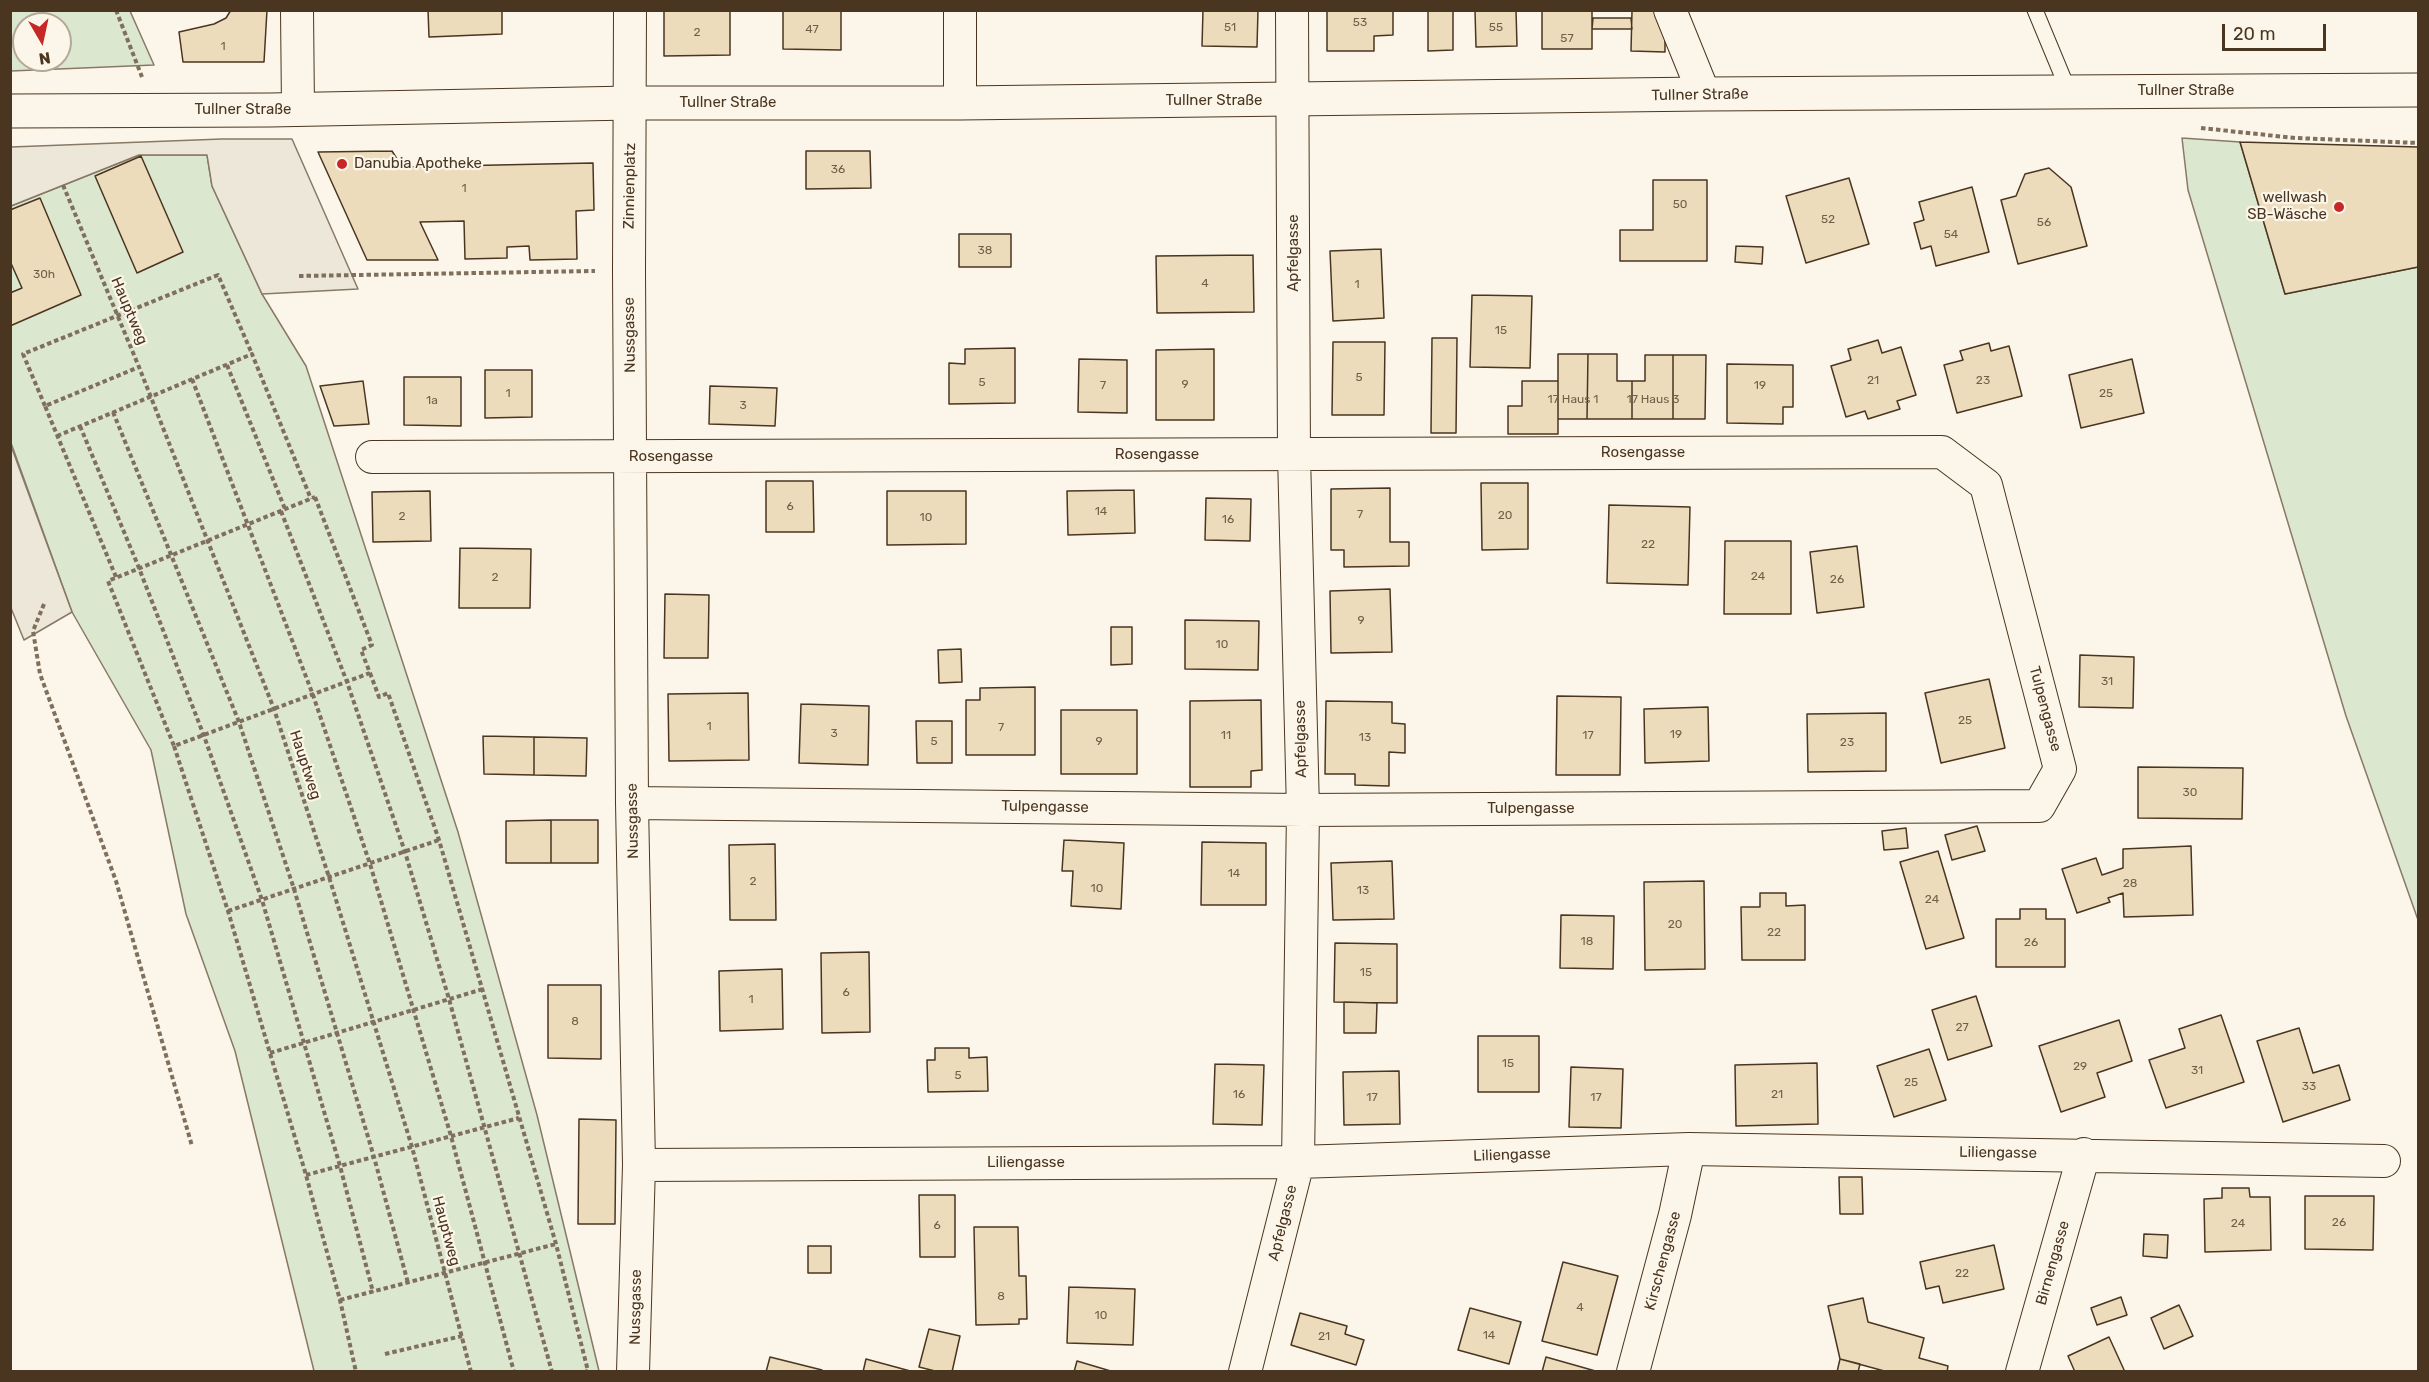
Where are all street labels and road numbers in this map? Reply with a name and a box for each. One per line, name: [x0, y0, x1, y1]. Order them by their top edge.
street label: Tullner Straße: [2138, 82, 2234, 100]
street label: Tullner Straße: [1651, 85, 1749, 105]
street label: Tullner Straße: [1166, 92, 1262, 110]
street label: Tullner Straße: [680, 94, 776, 112]
street label: Tullner Straße: [195, 101, 291, 119]
street label: Zinnienplatz: [620, 143, 640, 229]
street label: Apfelgasse: [1285, 214, 1303, 292]
street label: Hauptweg: [107, 274, 151, 348]
street label: Nussgasse: [620, 297, 640, 373]
street label: Rosengasse: [1601, 444, 1685, 462]
street label: Rosengasse: [1115, 446, 1199, 464]
street label: Rosengasse: [629, 448, 713, 466]
street label: Tulpengasse: [2025, 664, 2065, 754]
street label: Apfelgasse: [1291, 700, 1311, 778]
street label: Hauptweg: [285, 728, 325, 802]
street label: Nussgasse: [623, 783, 643, 859]
street label: Tulpengasse: [1001, 797, 1089, 817]
street label: Tulpengasse: [1487, 800, 1575, 818]
street label: Liliengasse: [1959, 1143, 2037, 1163]
street label: Liliengasse: [1473, 1145, 1551, 1165]
street label: Liliengasse: [987, 1154, 1065, 1172]
street label: Apfelgasse: [1265, 1183, 1301, 1263]
street label: Hauptweg: [428, 1194, 464, 1268]
street label: Kirschengasse: [1641, 1209, 1685, 1313]
street label: Birnengasse: [2032, 1219, 2074, 1307]
street label: Nussgasse: [626, 1269, 646, 1345]

